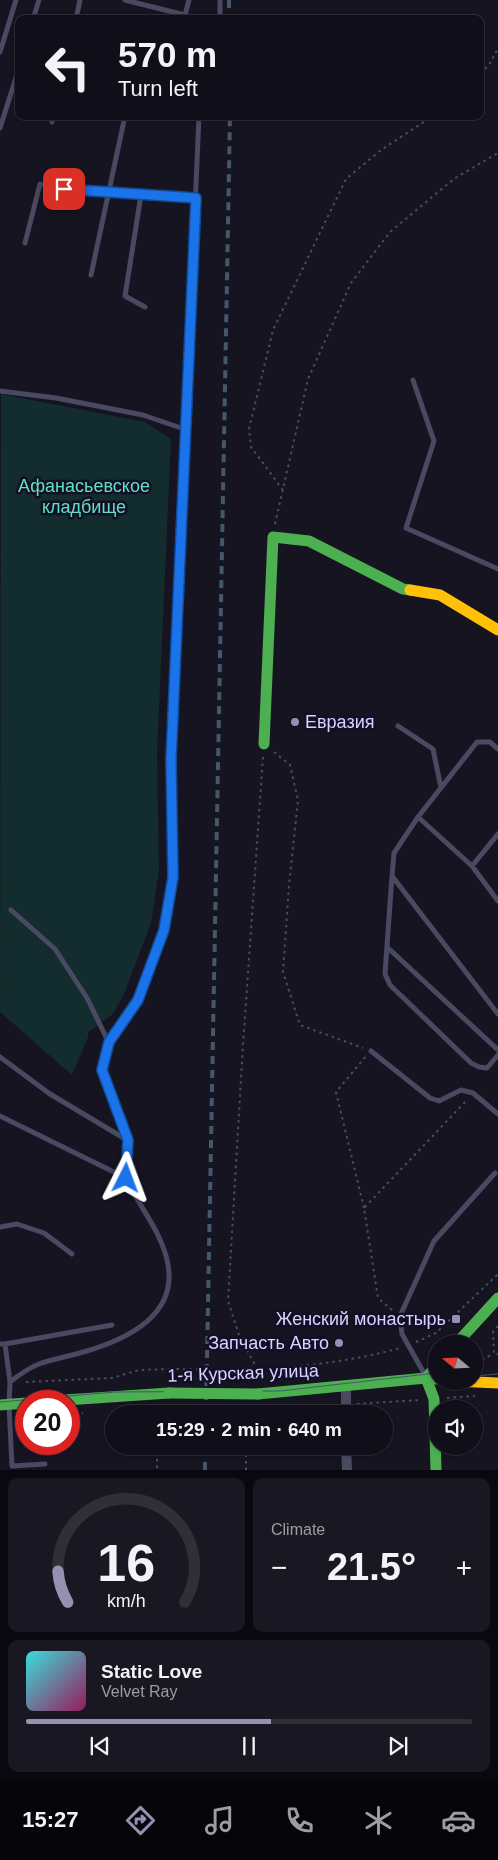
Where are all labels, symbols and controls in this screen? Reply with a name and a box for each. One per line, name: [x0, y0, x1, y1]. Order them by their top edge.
icon: left: [35, 35, 100, 100]
text: 570 m: [118, 35, 217, 74]
text: Turn left: [118, 76, 198, 101]
pin: [43, 168, 85, 210]
icon: arrive: [50, 175, 78, 203]
park label: Афанасьевское кладбище: [18, 476, 150, 517]
place label: Евразия: [305, 712, 374, 732]
marker: Евразия: [289, 716, 301, 728]
position arrow: [99, 1151, 151, 1203]
place label: Женский монастырь: [276, 1309, 446, 1329]
marker: Женский монастырь: [450, 1313, 462, 1325]
place label: Запчасть Авто: [208, 1333, 329, 1353]
north arrow: [428, 1335, 482, 1390]
map controls: [428, 1335, 483, 1455]
marker: Запчасть Авто: [333, 1337, 345, 1349]
street label: 1-я Курская улица: [167, 1360, 320, 1386]
speed limit sign: 20: [15, 1390, 80, 1455]
button: sound: [428, 1400, 483, 1455]
text: 15:29 · 2 min · 640 m: [156, 1419, 342, 1440]
text: Climate: [271, 1521, 325, 1538]
text: 16: [98, 1534, 155, 1592]
text: 21.5°: [327, 1546, 416, 1588]
text: −: [271, 1552, 287, 1583]
text: +: [456, 1552, 472, 1583]
text: km/h: [107, 1591, 146, 1611]
text: Static Love: [101, 1661, 202, 1682]
text: Velvet Ray: [101, 1683, 177, 1700]
icon: previous: [86, 1732, 114, 1760]
icon: pause: [235, 1732, 263, 1760]
icon: next: [384, 1732, 412, 1760]
icon: directions: [123, 1803, 158, 1838]
icon: music: [202, 1803, 237, 1838]
icon: phone: [282, 1803, 317, 1838]
icon: climate: [361, 1803, 396, 1838]
icon: car: [441, 1803, 476, 1838]
text: 15:27: [22, 1807, 79, 1832]

